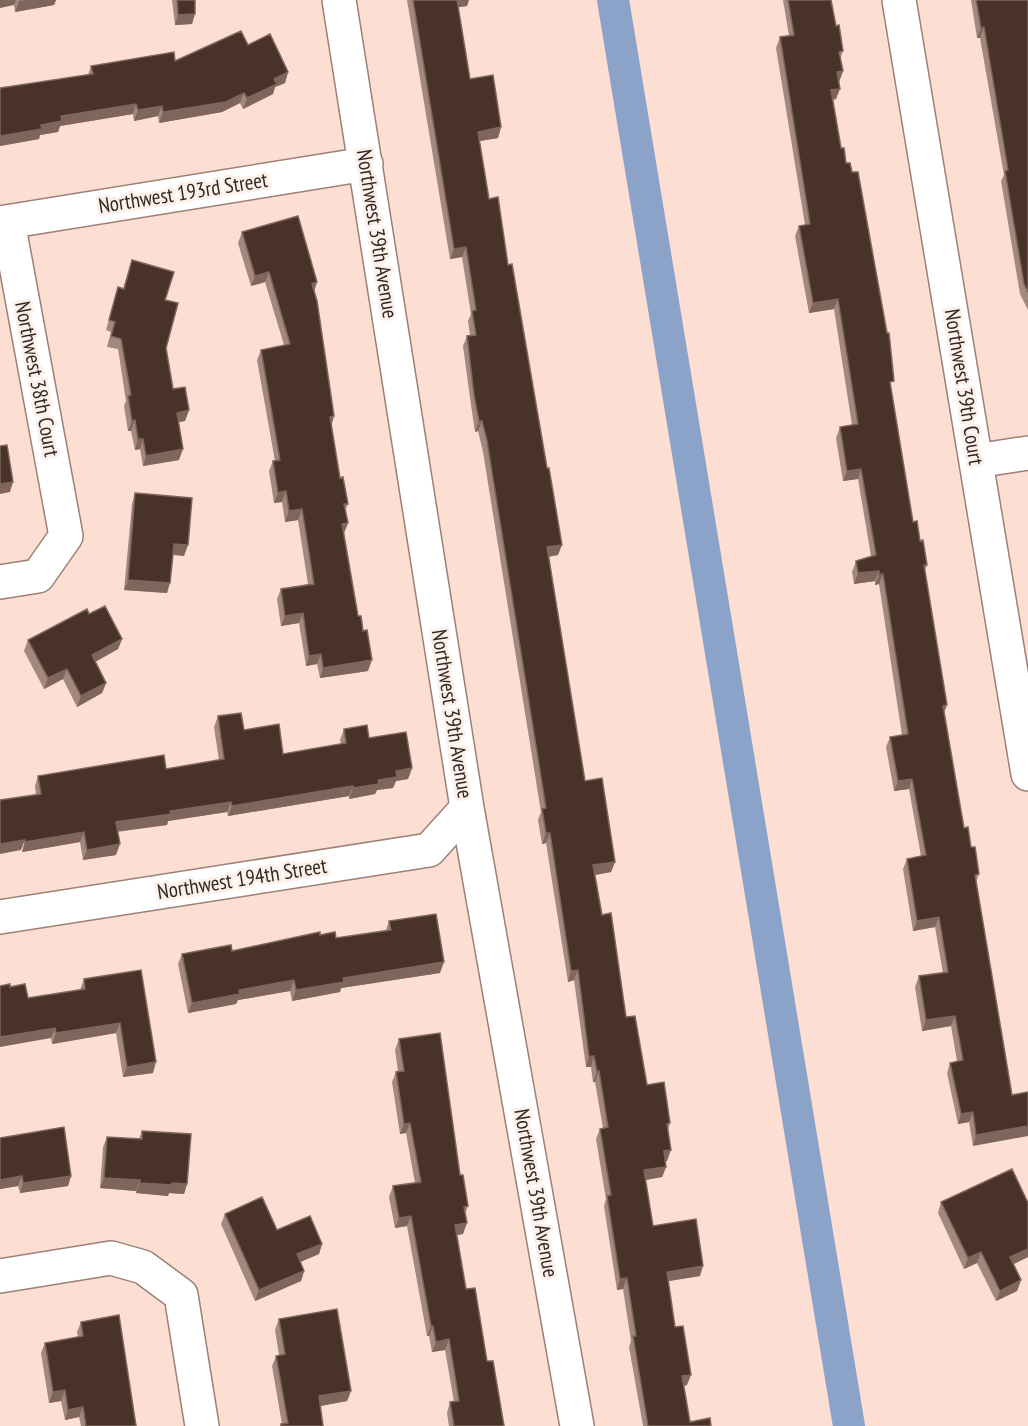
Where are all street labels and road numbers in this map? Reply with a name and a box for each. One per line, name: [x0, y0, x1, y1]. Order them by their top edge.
street label: Northwest 39th Avenue: [351, 147, 404, 320]
street label: Northwest 193rd Street: [96, 166, 270, 219]
street label: Northwest 38th Court: [9, 299, 66, 459]
street label: Northwest 39th Court: [939, 307, 990, 467]
street label: Northwest 39th Avenue: [426, 627, 479, 800]
street label: Northwest 194th Street: [155, 852, 329, 905]
street label: Northwest 39th Avenue: [508, 1106, 565, 1279]

